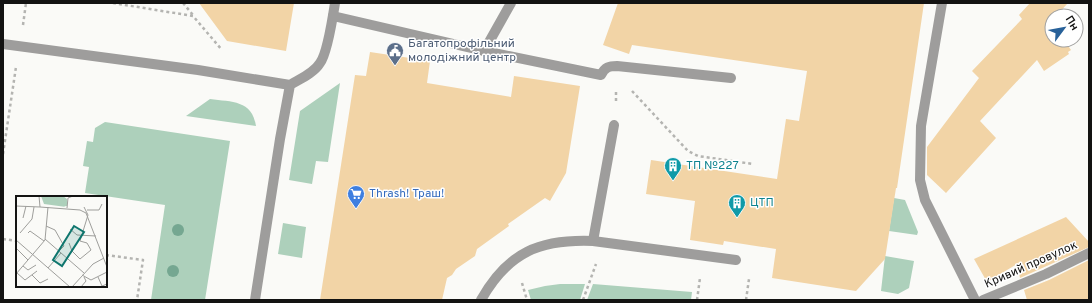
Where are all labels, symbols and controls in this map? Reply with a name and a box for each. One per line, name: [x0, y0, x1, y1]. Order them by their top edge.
north arrow: [1044, 8, 1084, 48]
text: Пн: [1062, 13, 1082, 33]
place label: Багатопрофільний молодіжний центр: [408, 36, 516, 66]
public building icon: Багатопрофільний молодіжний центр: [385, 41, 405, 66]
building icon: ТП №227: [663, 156, 683, 181]
place label: ТП №227: [686, 158, 739, 174]
supermarket icon: Thrash! Траш!: [346, 184, 366, 209]
place label: Thrash! Траш!: [369, 186, 444, 202]
building icon: ЦТП: [727, 193, 747, 218]
place label: ЦТП: [750, 195, 774, 211]
inset map: [16, 196, 107, 287]
street label: Кривий провулок: [982, 237, 1080, 293]

